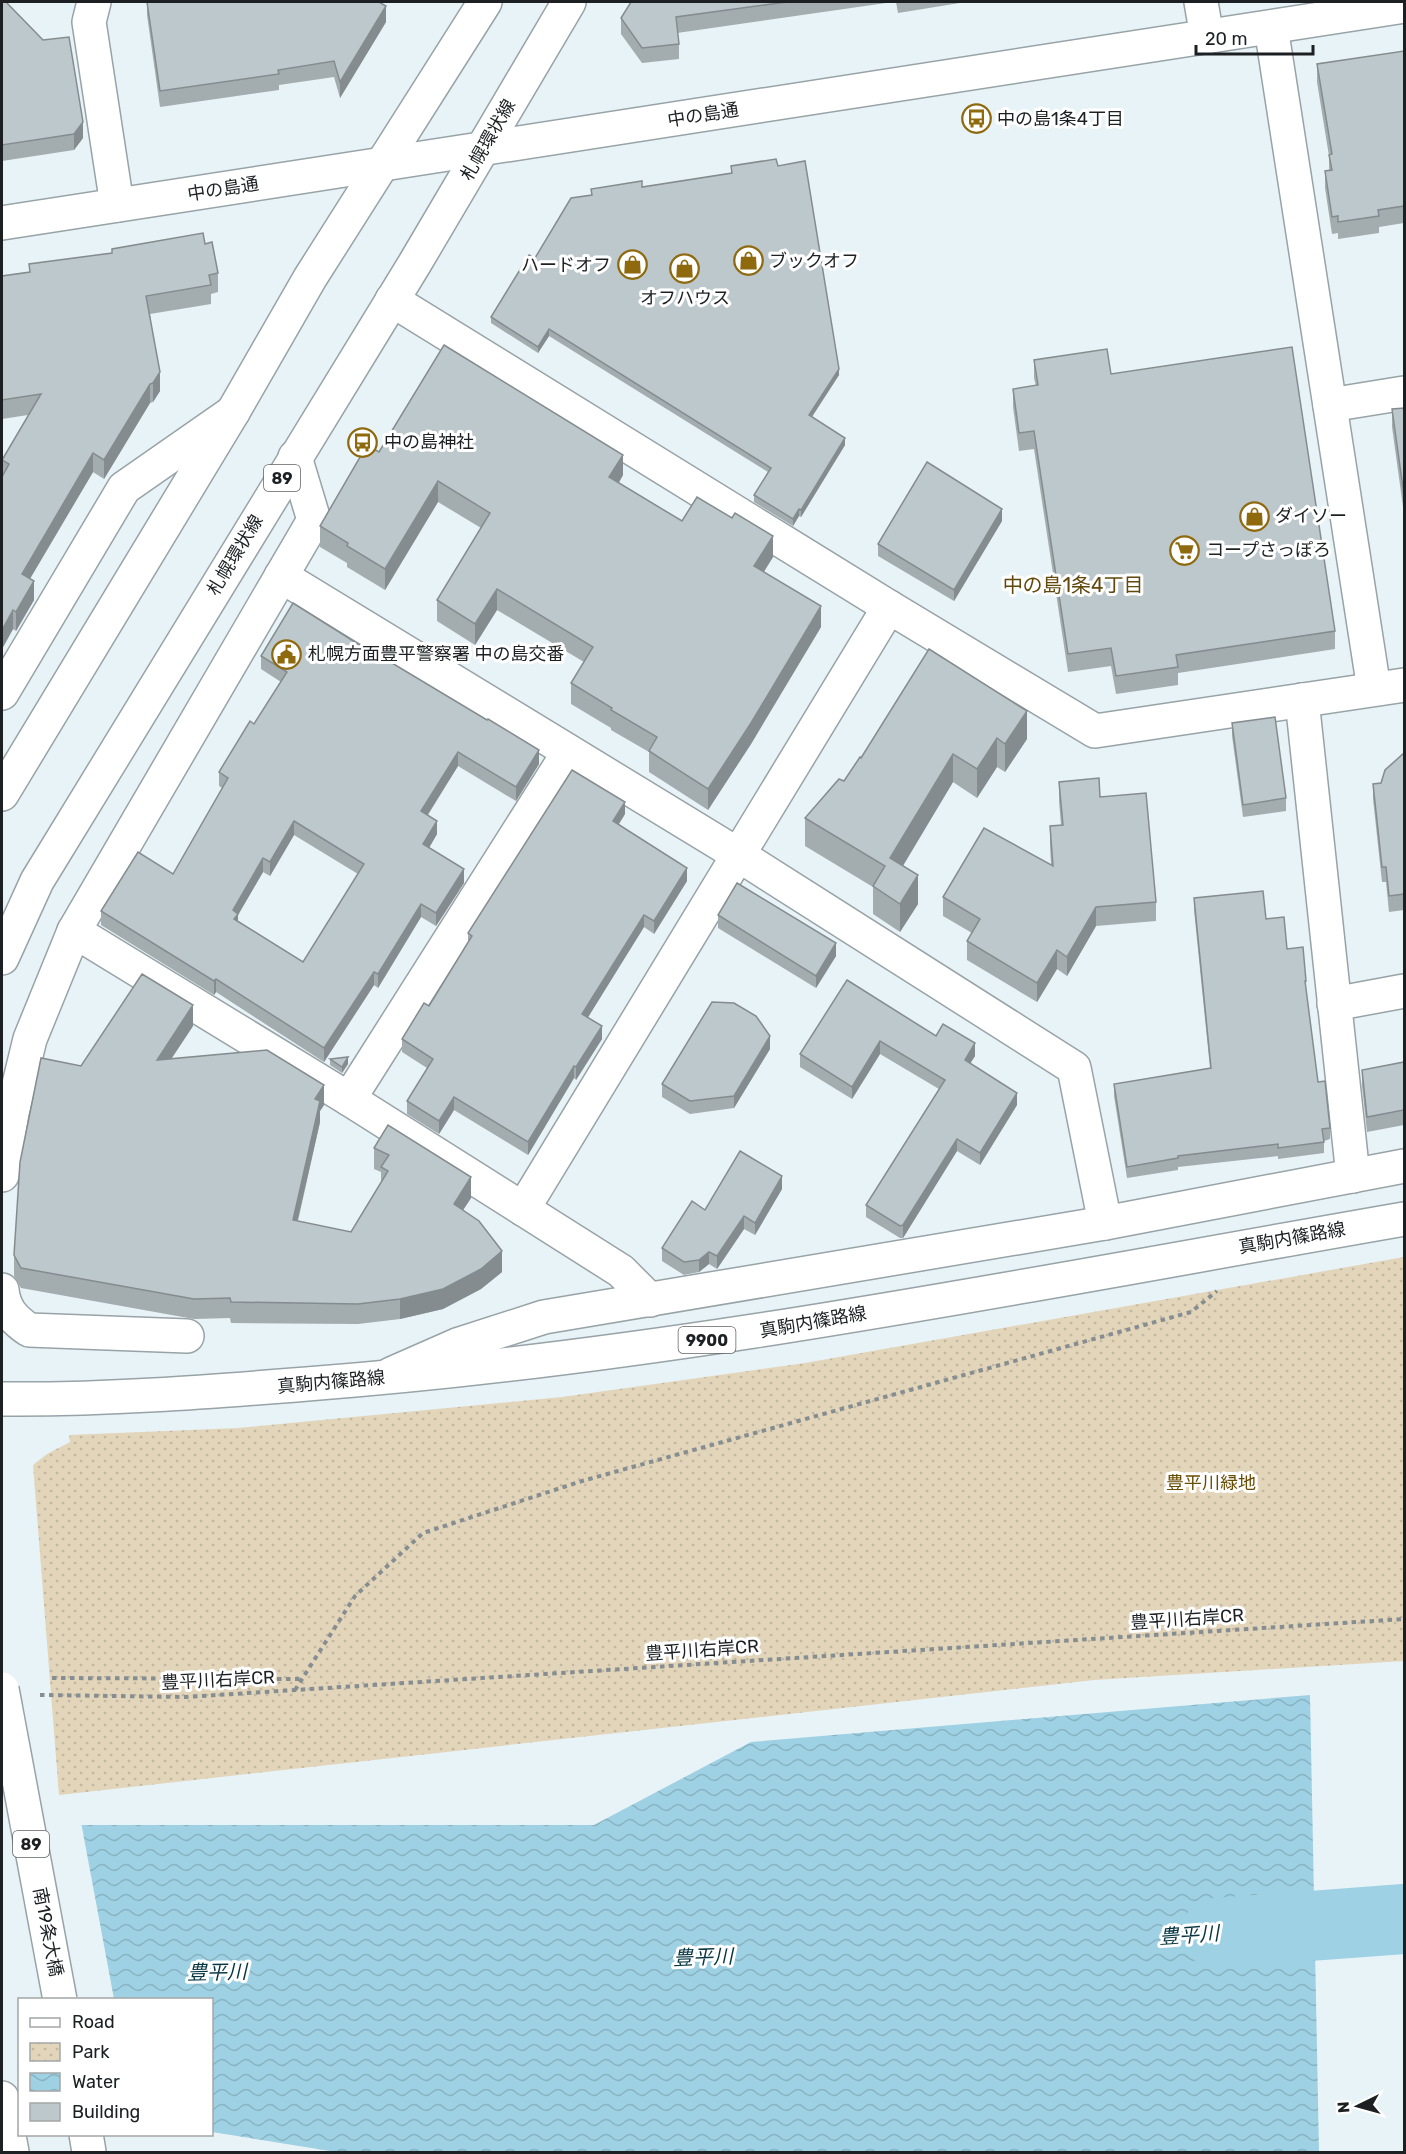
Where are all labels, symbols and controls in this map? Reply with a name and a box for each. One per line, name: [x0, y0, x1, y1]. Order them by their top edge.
scale bar: [1196, 18, 1313, 56]
text: 20 m: [1205, 28, 1247, 50]
street label: 札幌環状線: [456, 96, 520, 184]
street label: 中の島通: [666, 99, 740, 131]
bus stop icon: 中の島1条4丁目: [960, 103, 992, 135]
place label: 中の島1条4丁目: [997, 108, 1124, 130]
street label: 中の島通: [186, 173, 260, 205]
shop icon: ブックオフ: [732, 245, 764, 277]
shop icon: ハードオフ: [616, 249, 648, 281]
place label: ブックオフ: [769, 250, 859, 272]
shop icon: オフハウス: [669, 253, 701, 285]
place label: ハードオフ: [521, 254, 611, 276]
place label: オフハウス: [640, 287, 730, 309]
bus stop icon: 中の島神社: [347, 426, 379, 458]
place label: 中の島神社: [384, 431, 474, 453]
road number: 89: [264, 465, 300, 491]
shop icon: ダイソー: [1238, 500, 1270, 532]
place label: ダイソー: [1275, 505, 1347, 527]
street label: 札幌環状線: [202, 511, 268, 599]
supermarket icon: コープさっぽろ: [1169, 534, 1201, 566]
place label: コープさっぽろ: [1206, 539, 1331, 561]
district label: 中の島1条4丁目: [1003, 573, 1143, 597]
public building icon: 札幌方面豊平警察署 中の島交番: [271, 638, 303, 670]
place label: 札幌方面豊平警察署 中の島交番: [308, 643, 564, 665]
street label: 真駒内篠路線: [1237, 1218, 1347, 1258]
street label: 真駒内篠路線: [758, 1302, 868, 1342]
road number: 9900: [678, 1327, 736, 1353]
street label: 真駒内篠路線: [276, 1366, 386, 1398]
park label: 豊平川緑地: [1166, 1472, 1256, 1494]
street label: 豊平川右岸CR: [1129, 1604, 1245, 1634]
street label: 豊平川右岸CR: [644, 1635, 760, 1665]
street label: 豊平川右岸CR: [161, 1666, 276, 1694]
road number: 89: [13, 1831, 49, 1857]
street label: 南19条大橋: [29, 1886, 67, 1978]
water label: 豊平川: [1158, 1921, 1222, 1949]
water label: 豊平川: [673, 1944, 735, 1970]
water label: 豊平川: [187, 1959, 249, 1985]
legend: [18, 1998, 213, 2136]
text: Road: [72, 2011, 115, 2033]
text: Park: [72, 2041, 110, 2063]
text: Water: [72, 2071, 120, 2093]
north arrow: [1328, 2076, 1388, 2136]
text: Building: [72, 2101, 140, 2123]
text: N: [1334, 2101, 1354, 2114]

